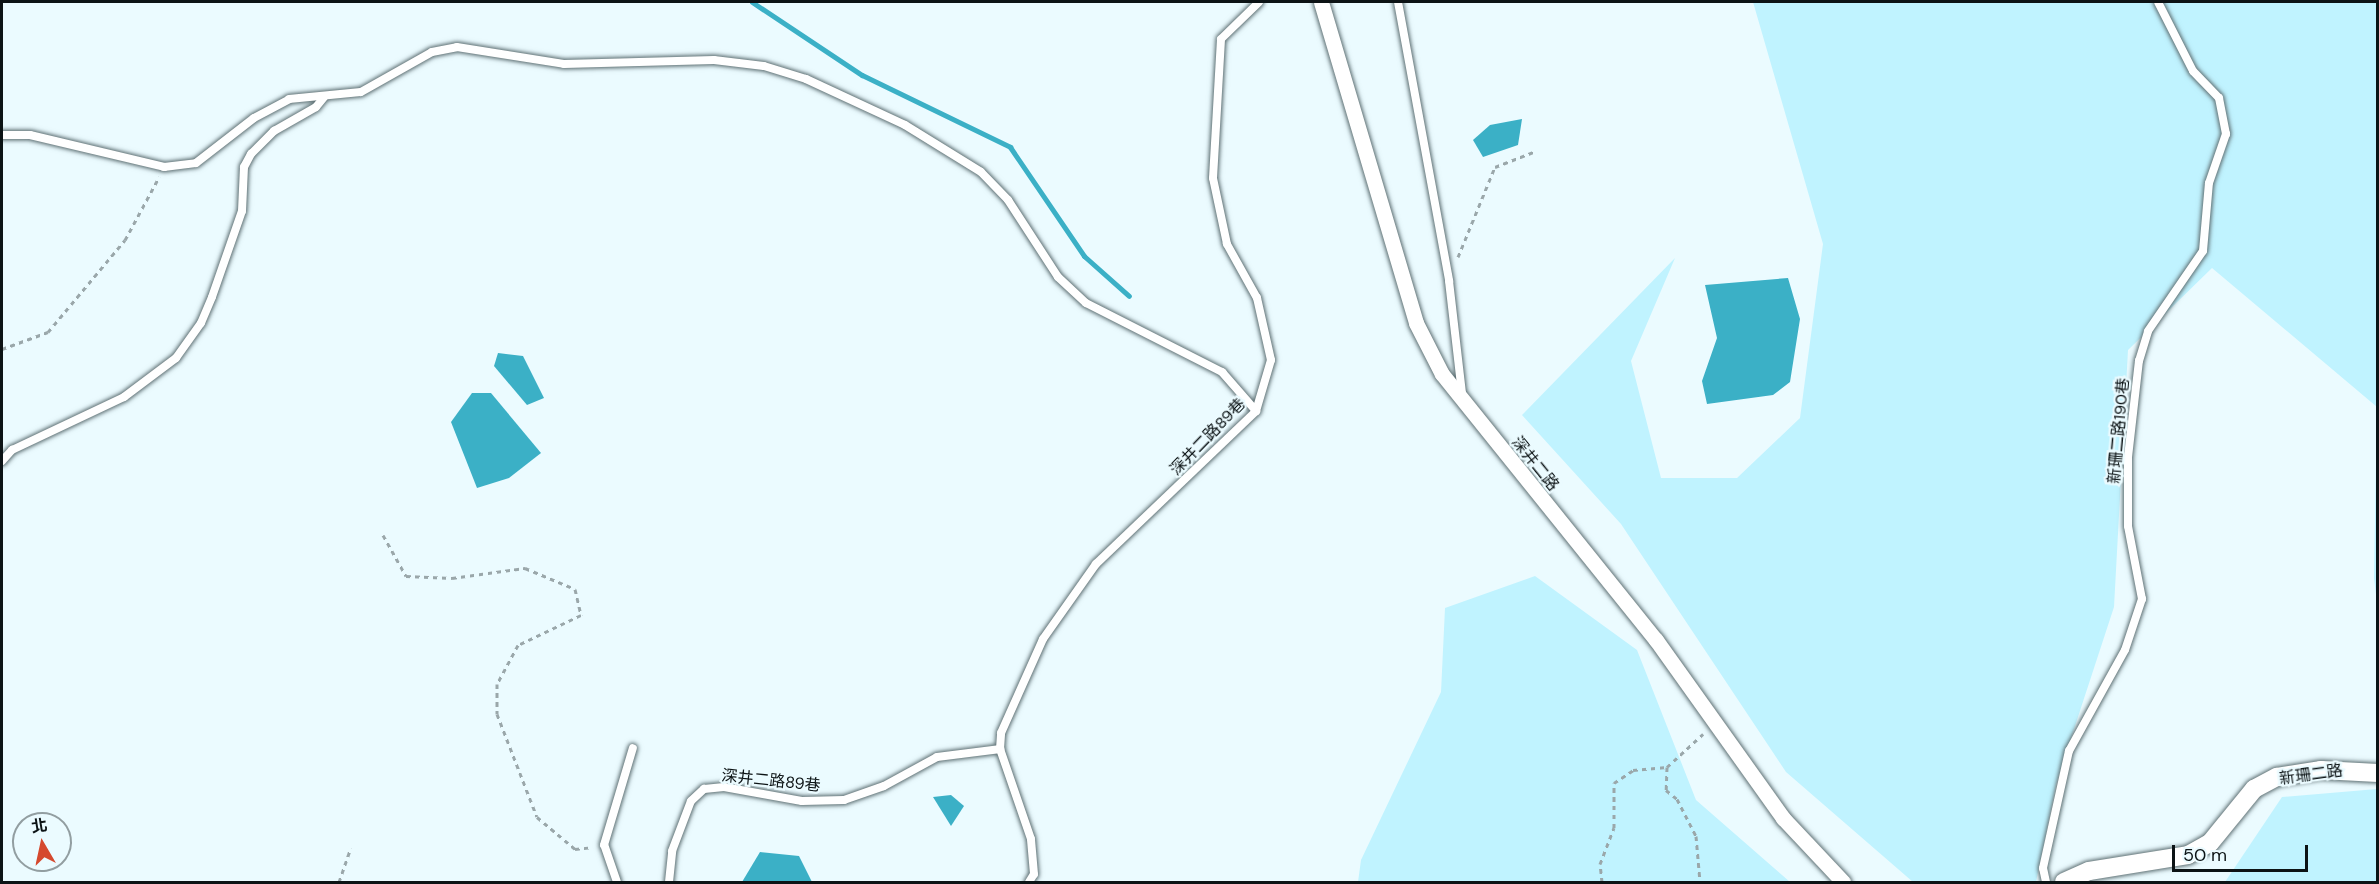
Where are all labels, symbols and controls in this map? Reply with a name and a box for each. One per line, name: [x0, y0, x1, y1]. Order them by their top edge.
street label: 新珊二路190巷: [2105, 377, 2133, 485]
street label: 深井二路89巷: [1167, 395, 1249, 479]
street label: 深井二路: [1507, 433, 1563, 495]
street label: 新珊二路: [2278, 761, 2344, 789]
street label: 深井二路89巷: [721, 766, 821, 796]
north arrow: [12, 812, 72, 872]
text: 北: [30, 814, 49, 837]
scale bar: [2175, 833, 2312, 871]
text: 50 m: [2183, 843, 2227, 867]

